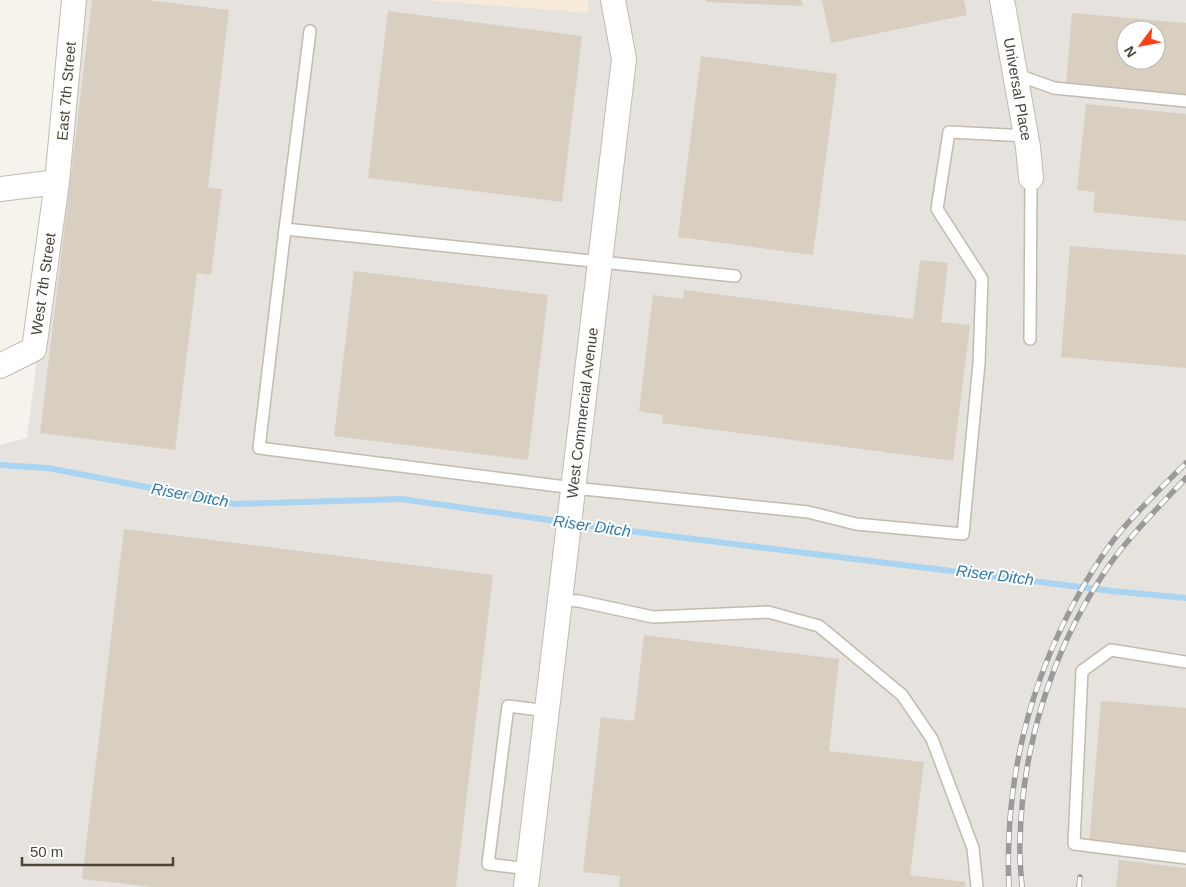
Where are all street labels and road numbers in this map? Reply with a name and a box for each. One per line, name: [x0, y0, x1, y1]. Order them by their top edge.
street label: Universal Place: [1001, 36, 1035, 142]
street label: East 7th Street: [53, 40, 79, 141]
street label: West 7th Street: [27, 231, 59, 336]
street label: West Commercial Avenue: [563, 327, 601, 499]

